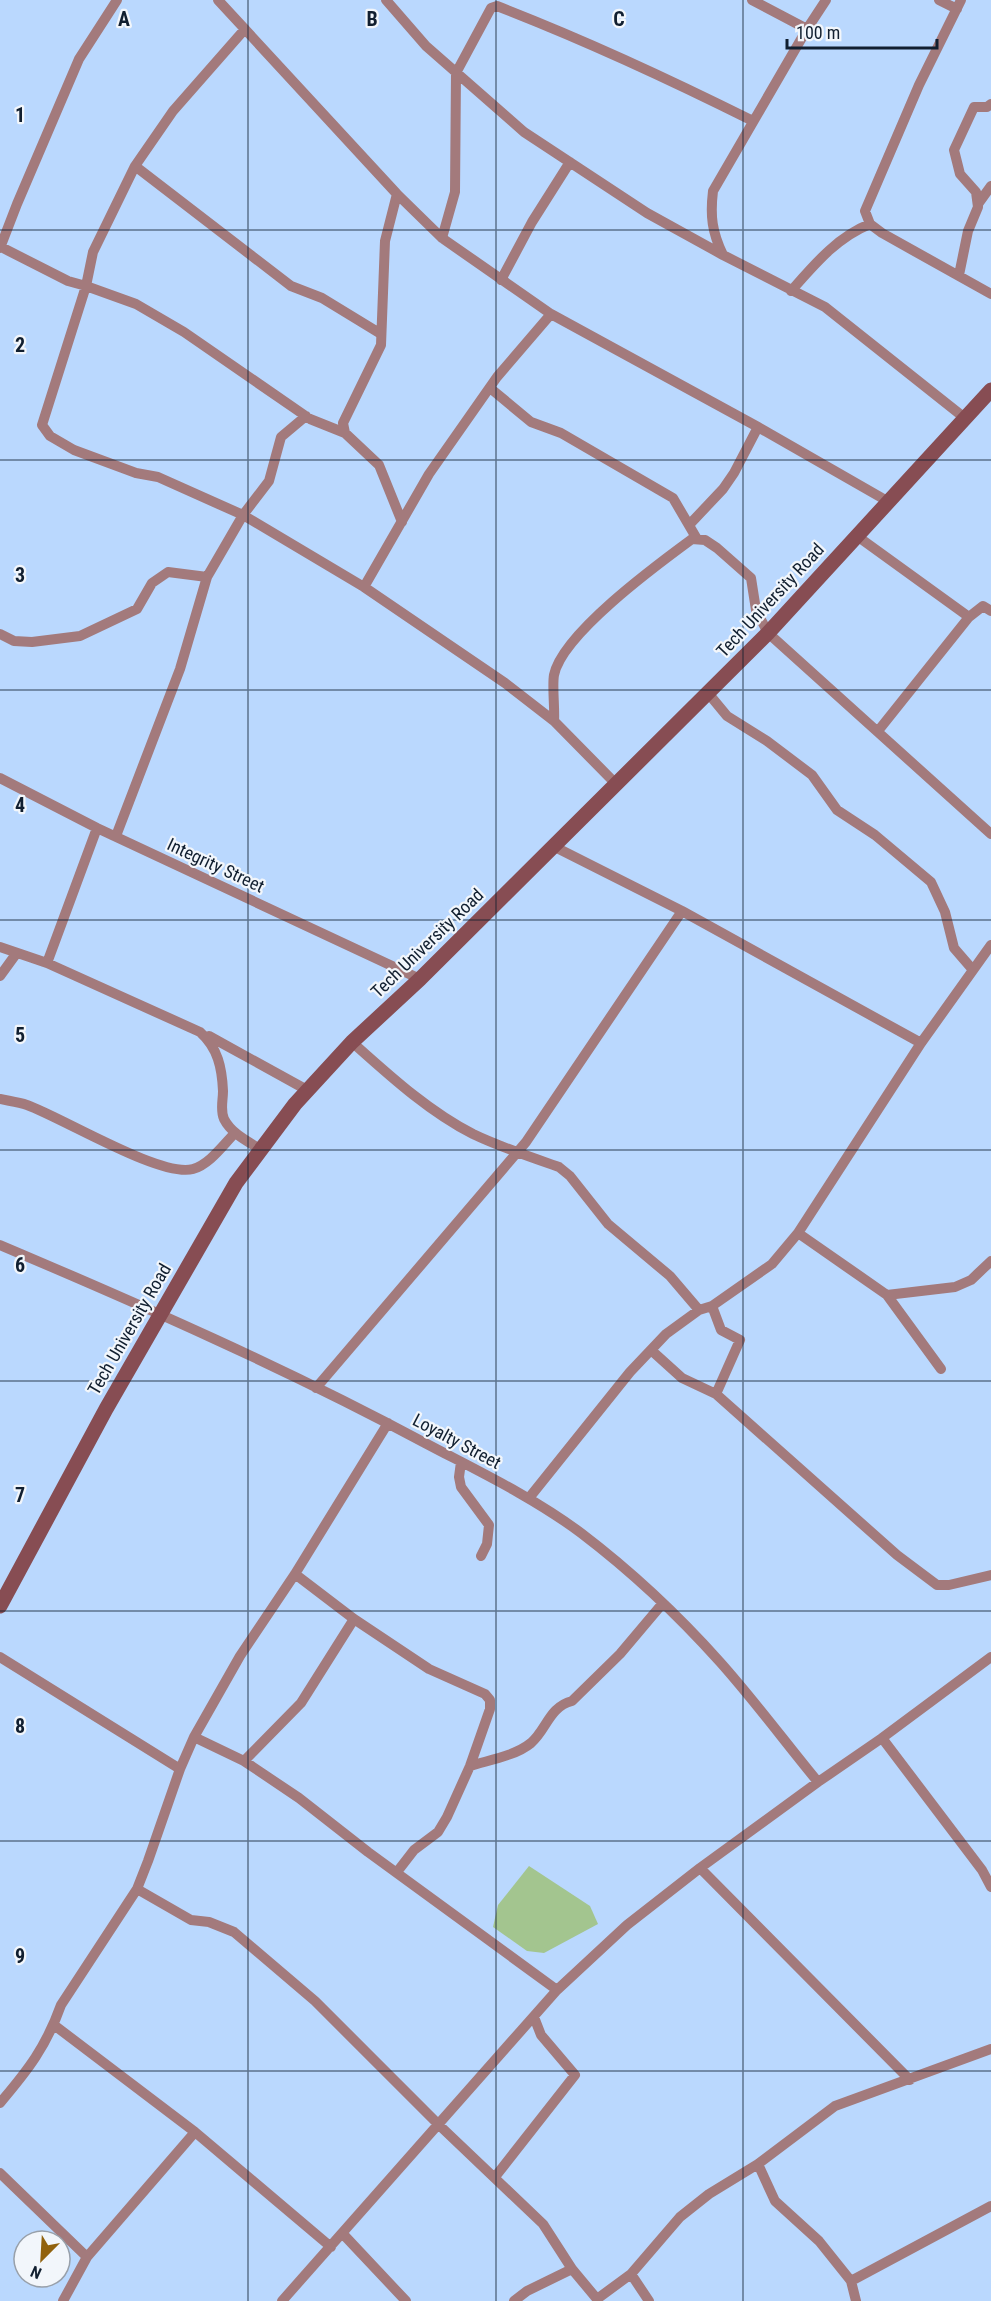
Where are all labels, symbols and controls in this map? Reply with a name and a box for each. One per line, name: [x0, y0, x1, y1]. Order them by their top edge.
text: A: [118, 7, 130, 31]
text: B: [366, 7, 378, 31]
text: C: [613, 7, 625, 31]
scale bar: [787, 12, 937, 50]
text: 100 m: [796, 22, 840, 43]
text: 1: [15, 103, 25, 127]
text: 2: [15, 333, 25, 357]
street label: Tech University Road: [712, 539, 828, 661]
text: 3: [15, 563, 25, 587]
text: 4: [15, 793, 25, 817]
street label: Integrity Street: [164, 833, 268, 897]
street label: Tech University Road: [366, 884, 488, 1002]
text: 5: [15, 1023, 25, 1047]
text: 6: [15, 1253, 25, 1277]
street label: Tech University Road: [83, 1260, 175, 1398]
street label: Loyalty Street: [409, 1409, 505, 1473]
text: 7: [15, 1483, 25, 1507]
text: 8: [15, 1714, 25, 1738]
text: 9: [15, 1944, 25, 1968]
north arrow: [12, 2229, 72, 2289]
text: N: [28, 2262, 44, 2283]

